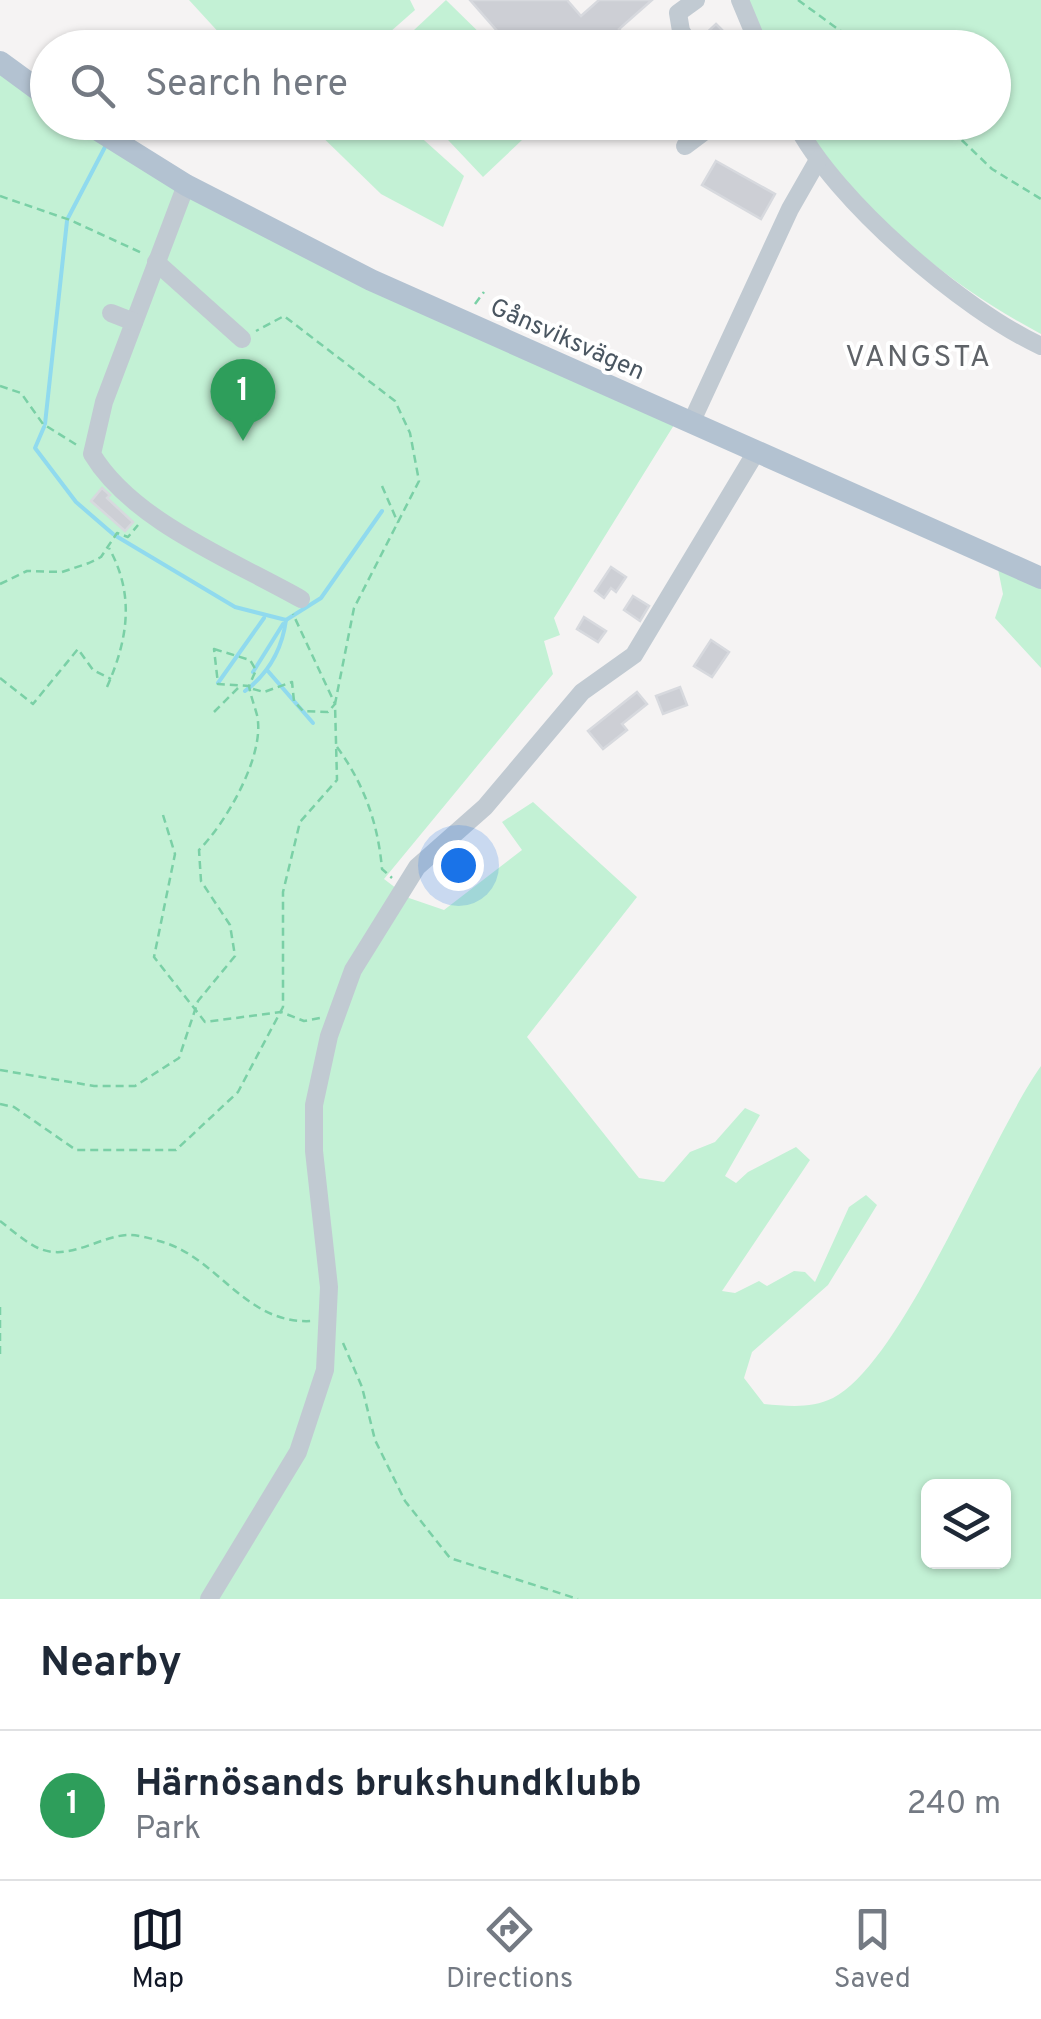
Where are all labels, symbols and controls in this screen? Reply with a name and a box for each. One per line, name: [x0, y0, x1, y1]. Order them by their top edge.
search box: [30, 30, 1011, 140]
icon: search: [65, 58, 120, 113]
text: Search here: [145, 61, 348, 110]
street label: Gånsviksvägen: [484, 292, 649, 389]
district label: VANGSTA: [845, 340, 993, 377]
pin: 1: [210, 358, 276, 441]
your location: [433, 840, 484, 891]
map controls: [921, 1479, 1011, 1569]
button: layers: [921, 1479, 1011, 1569]
text: Nearby: [40, 1638, 182, 1691]
text: Härnösands brukshundklubb: [135, 1761, 642, 1810]
text: 1: [66, 1785, 79, 1825]
text: 240 m: [907, 1785, 1001, 1825]
text: Park: [135, 1810, 201, 1850]
tab: Map: [130, 1902, 185, 1998]
tab: Directions: [446, 1902, 573, 1998]
tab: Saved: [834, 1902, 911, 1998]

